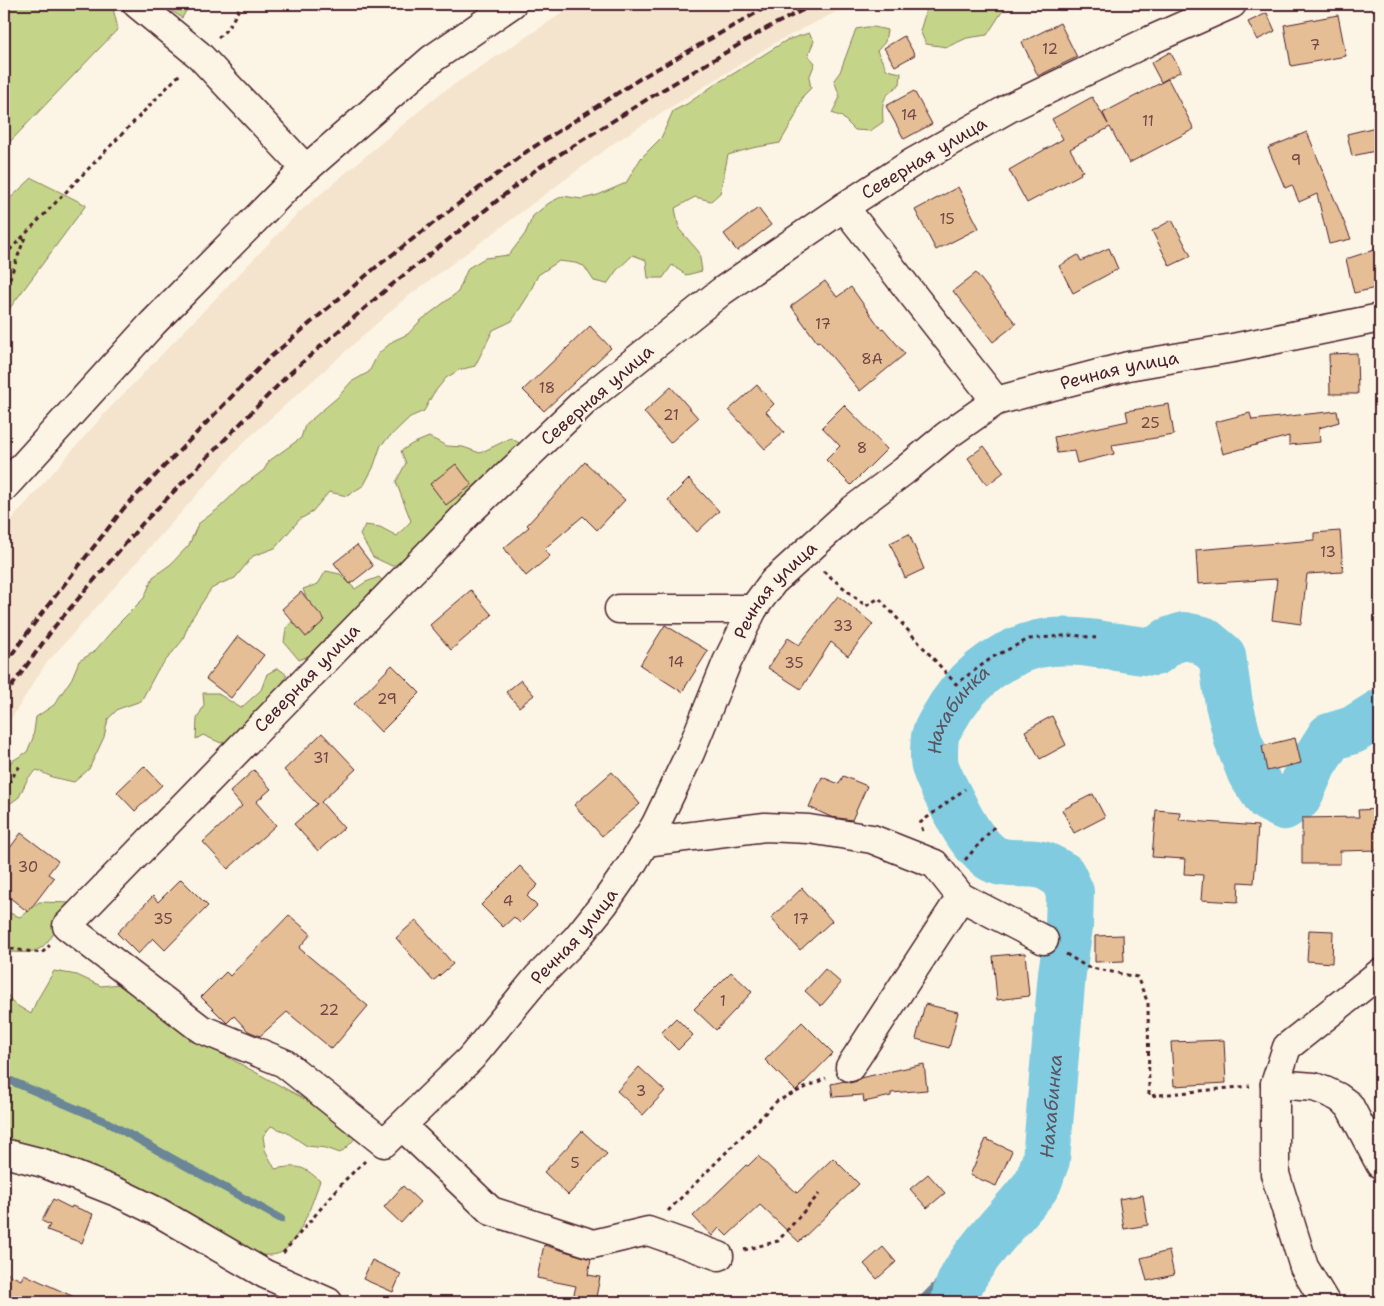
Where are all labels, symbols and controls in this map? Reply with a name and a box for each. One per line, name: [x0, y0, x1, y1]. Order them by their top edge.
house number: 7: [1310, 35, 1320, 55]
house number: 12: [1042, 39, 1058, 59]
house number: 14: [901, 105, 917, 125]
street label: Северная улица: [857, 111, 991, 205]
house number: 11: [1142, 111, 1154, 131]
house number: 9: [1291, 150, 1301, 170]
house number: 15: [939, 209, 955, 229]
house number: 17: [815, 314, 831, 334]
street label: Северная улица: [535, 339, 659, 451]
street label: Речная улица: [1057, 345, 1181, 396]
house number: 8А: [861, 349, 883, 369]
house number: 18: [539, 378, 555, 398]
house number: 21: [663, 405, 679, 425]
house number: 25: [1140, 413, 1160, 433]
house number: 8: [857, 438, 867, 458]
street label: Речная улица: [728, 536, 822, 643]
house number: 13: [1320, 542, 1336, 562]
house number: 33: [833, 616, 853, 636]
street label: Северная улица: [249, 618, 365, 738]
house number: 14: [668, 652, 684, 672]
house number: 35: [784, 653, 804, 673]
water label: Нахабинка: [922, 659, 995, 755]
house number: 29: [377, 689, 397, 709]
house number: 31: [313, 748, 329, 768]
house number: 30: [18, 857, 38, 877]
street label: Речная улица: [525, 884, 623, 989]
house number: 4: [503, 891, 513, 911]
house number: 35: [153, 909, 173, 929]
house number: 17: [793, 909, 809, 929]
house number: 1: [720, 991, 726, 1011]
house number: 22: [319, 1000, 339, 1020]
water label: Нахабинка: [1034, 1053, 1068, 1159]
house number: 3: [636, 1081, 646, 1101]
house number: 5: [570, 1153, 580, 1173]

